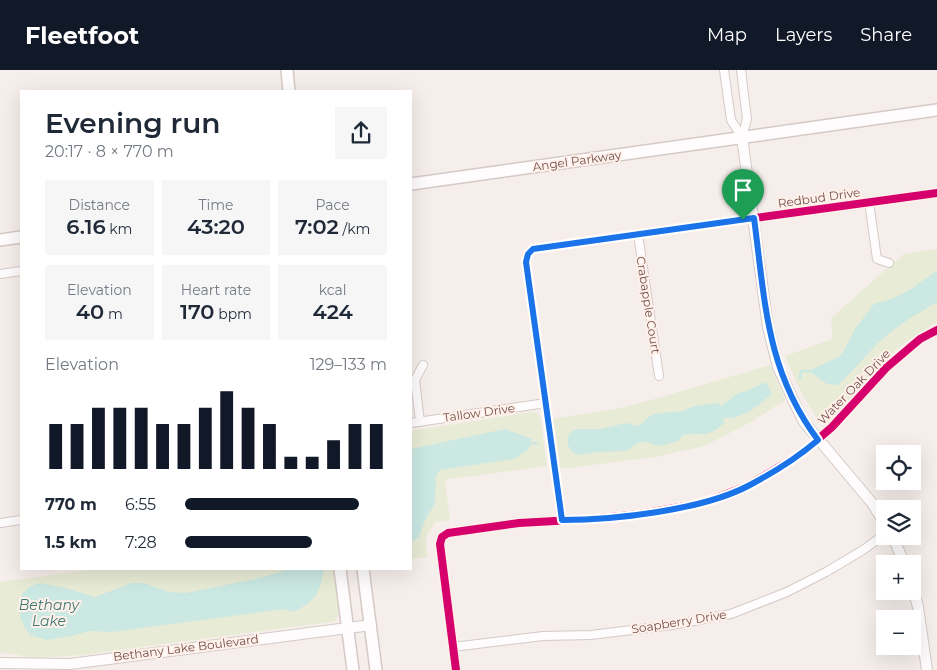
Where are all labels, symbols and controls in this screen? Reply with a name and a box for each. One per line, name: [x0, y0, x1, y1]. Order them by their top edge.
text: Fleetfoot: [25, 21, 139, 50]
text: Map: [707, 24, 747, 46]
text: Layers: [775, 24, 832, 46]
text: Share: [860, 24, 912, 46]
text: Evening run: [45, 106, 220, 140]
button: share: [335, 107, 387, 159]
text: 20:17 · 8 × 770 m: [45, 142, 174, 161]
street label: Angel Parkway: [532, 147, 623, 174]
pin: [722, 169, 764, 220]
icon: arrive: [729, 176, 757, 204]
street label: Redbud Drive: [777, 184, 861, 211]
text: Distance: [69, 196, 130, 214]
text: Time: [198, 196, 234, 214]
text: Pace: [315, 196, 350, 214]
text: 6.16: [66, 214, 106, 239]
text: 43:20: [187, 214, 245, 239]
text: 7:02: [295, 214, 339, 239]
text: km: [106, 220, 132, 238]
text: /km: [339, 220, 370, 238]
street label: Crabapple Court: [633, 255, 664, 355]
text: Elevation: [67, 281, 132, 299]
text: Heart rate: [181, 281, 251, 299]
text: kcal: [319, 281, 347, 299]
text: 40: [76, 299, 104, 324]
text: 170: [180, 299, 214, 324]
text: 424: [312, 299, 353, 324]
text: m: [104, 305, 123, 323]
text: bpm: [214, 305, 252, 323]
street label: Water Oak Drive: [814, 346, 893, 427]
text: Elevation: [45, 355, 119, 374]
text: 129–133 m: [310, 355, 387, 374]
street label: Tallow Drive: [442, 400, 516, 425]
map controls: [876, 445, 921, 655]
button: locate: [876, 445, 921, 490]
text: 770 m: [45, 495, 97, 514]
text: 6:55: [125, 495, 156, 514]
button: layers: [876, 500, 921, 545]
text: 1.5 km: [45, 533, 97, 552]
text: 7:28: [125, 533, 157, 552]
button: +: [876, 555, 921, 600]
water label: Bethany Lake: [19, 596, 81, 630]
street label: Soapberry Drive: [630, 607, 728, 636]
button: −: [876, 610, 921, 655]
street label: Bethany Lake Boulevard: [112, 631, 260, 664]

